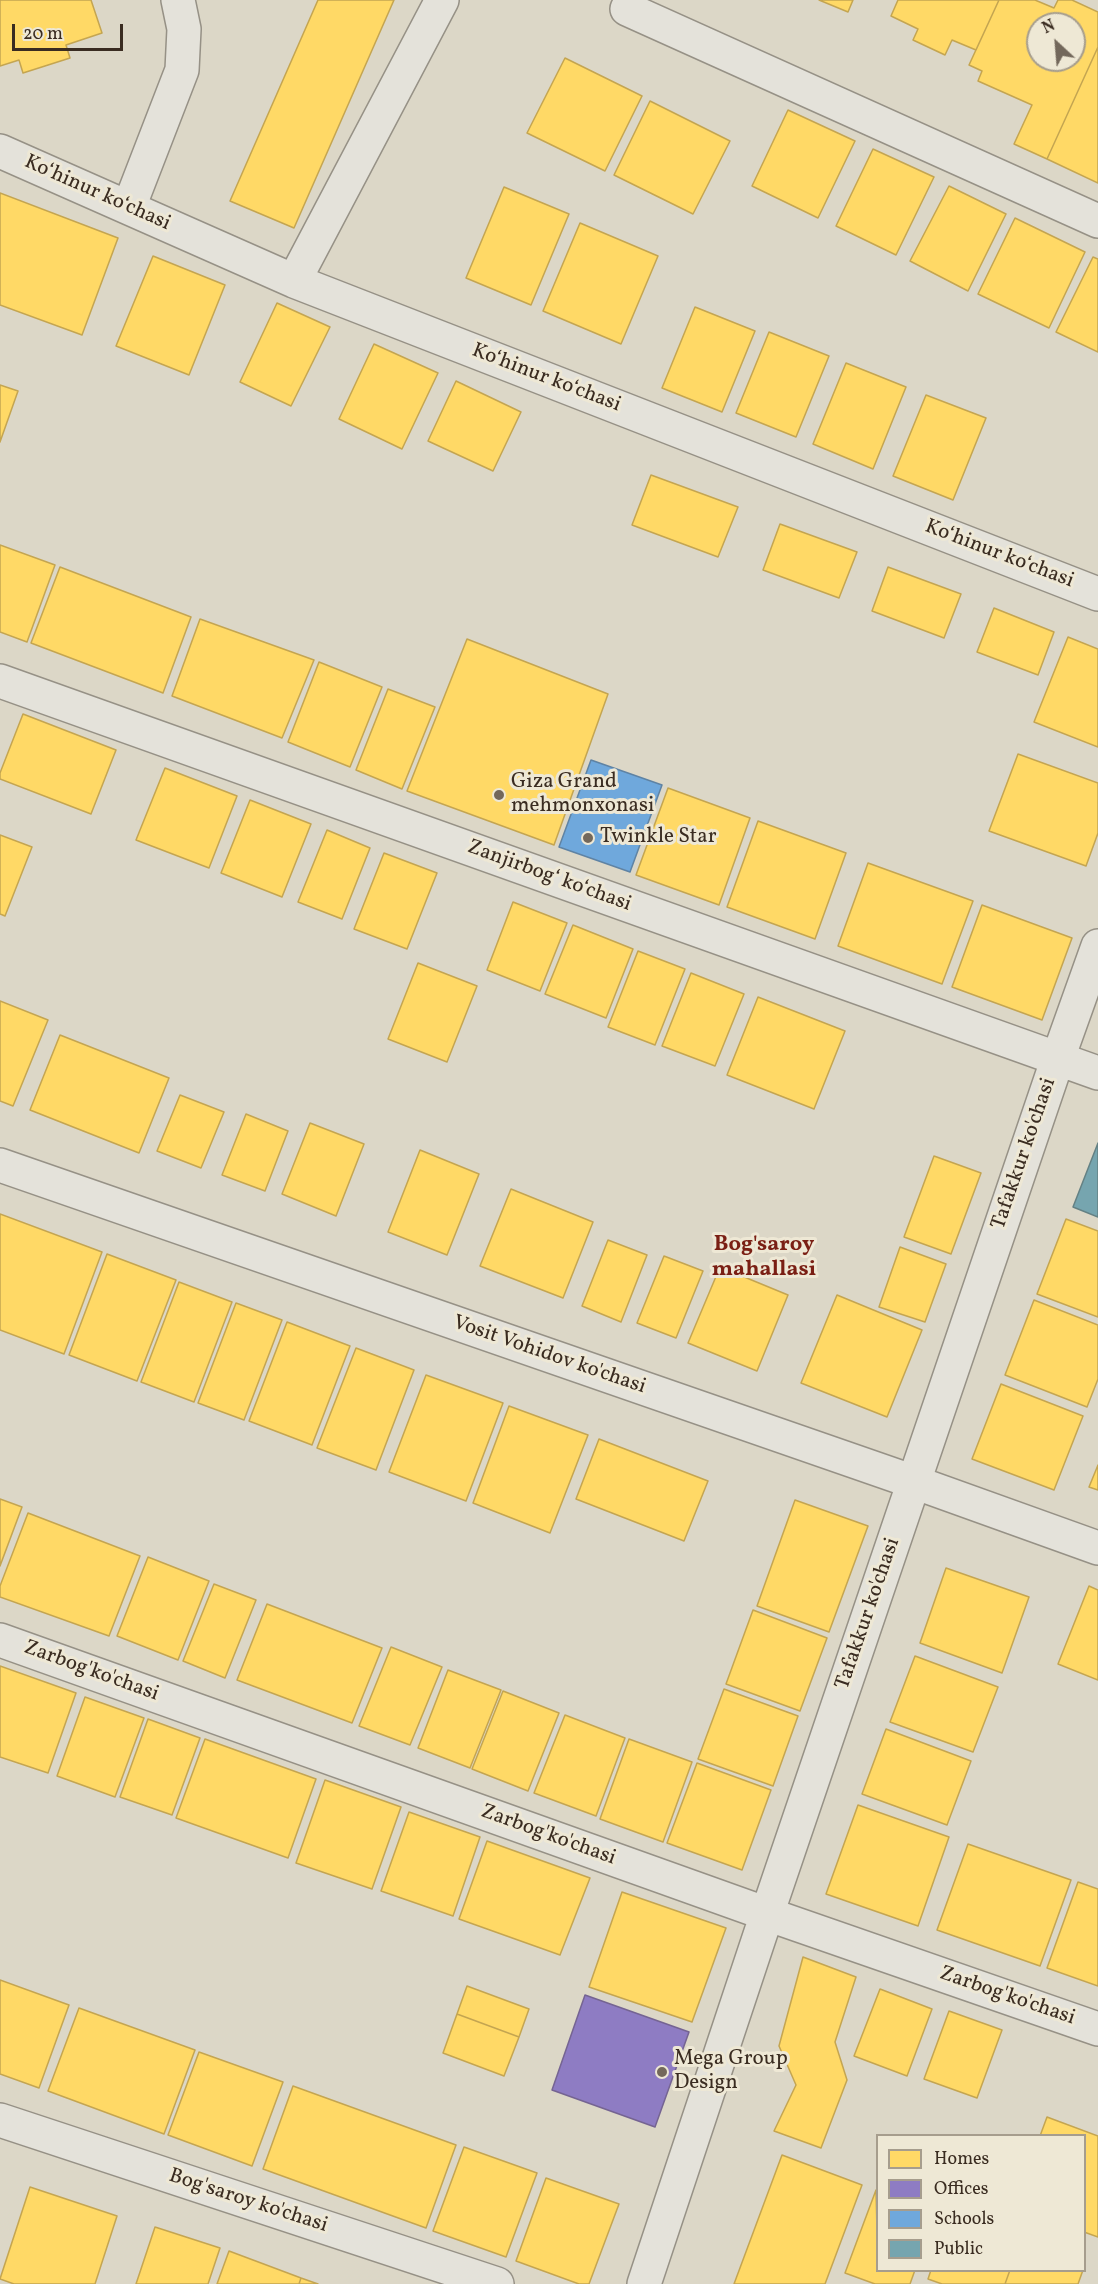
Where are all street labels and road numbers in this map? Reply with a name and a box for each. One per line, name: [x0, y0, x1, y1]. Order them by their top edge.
street label: Ko‘hinur ko‘chasi: [20, 150, 174, 238]
street label: Ko‘hinur ko‘chasi: [468, 339, 624, 419]
street label: Ko‘hinur ko‘chasi: [921, 515, 1077, 595]
street label: Zanjirbogʻ koʻchasi: [464, 836, 634, 918]
street label: Tafakkur ko'chasi: [987, 1075, 1063, 1233]
street label: Vosit Vohidov ko'chasi: [449, 1311, 649, 1401]
street label: Tafakkur ko'chasi: [831, 1535, 907, 1693]
street label: Zarbog'ko'chasi: [20, 1636, 162, 1708]
street label: Zarbog'ko'chasi: [477, 1800, 619, 1872]
street label: Zarbog'ko'chasi: [936, 1962, 1078, 2032]
street label: Bog'saroy ko'chasi: [165, 2164, 331, 2240]

